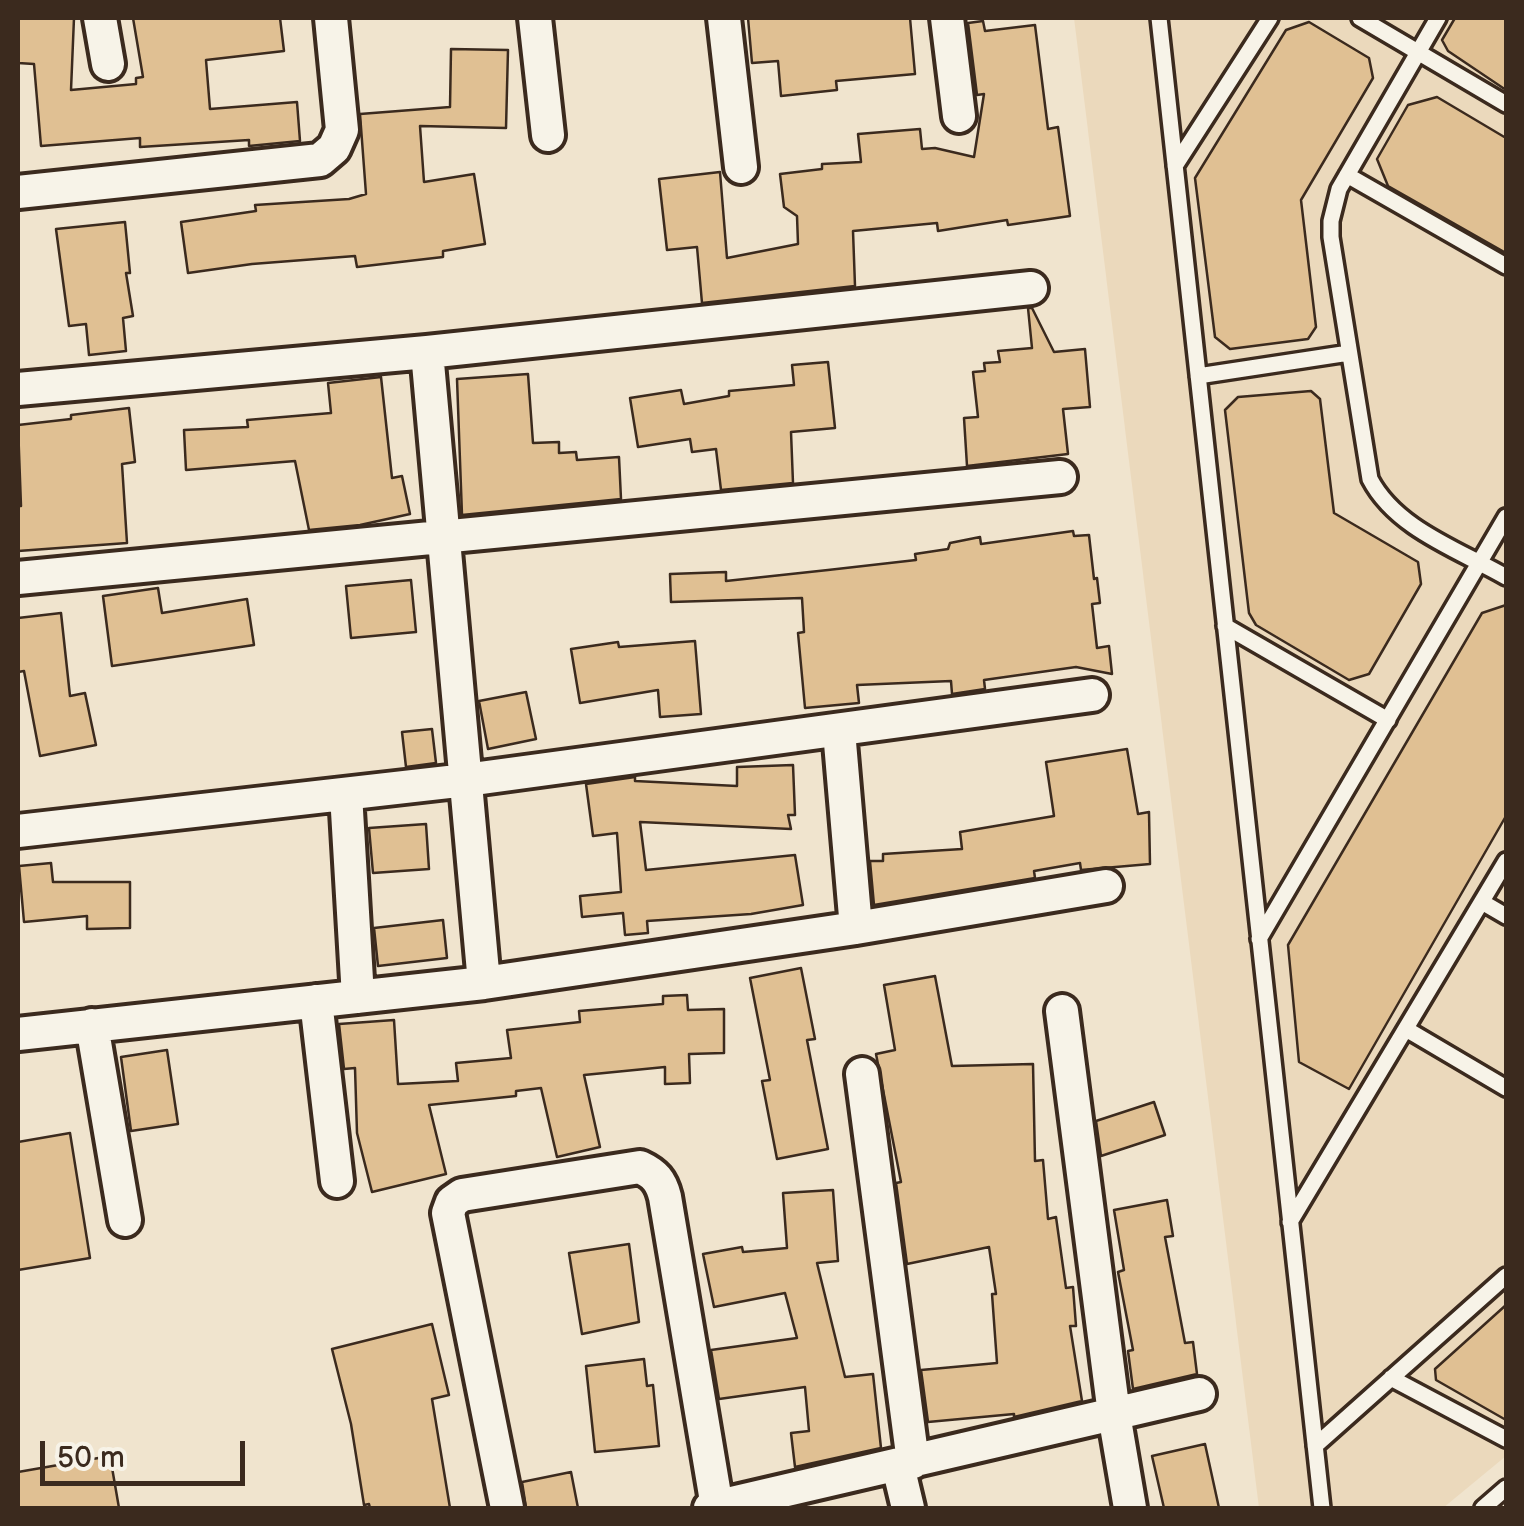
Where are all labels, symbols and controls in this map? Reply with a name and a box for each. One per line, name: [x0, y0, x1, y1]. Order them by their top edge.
scale bar: [45, 1421, 250, 1483]
text: 50 m: [57, 1440, 125, 1476]

